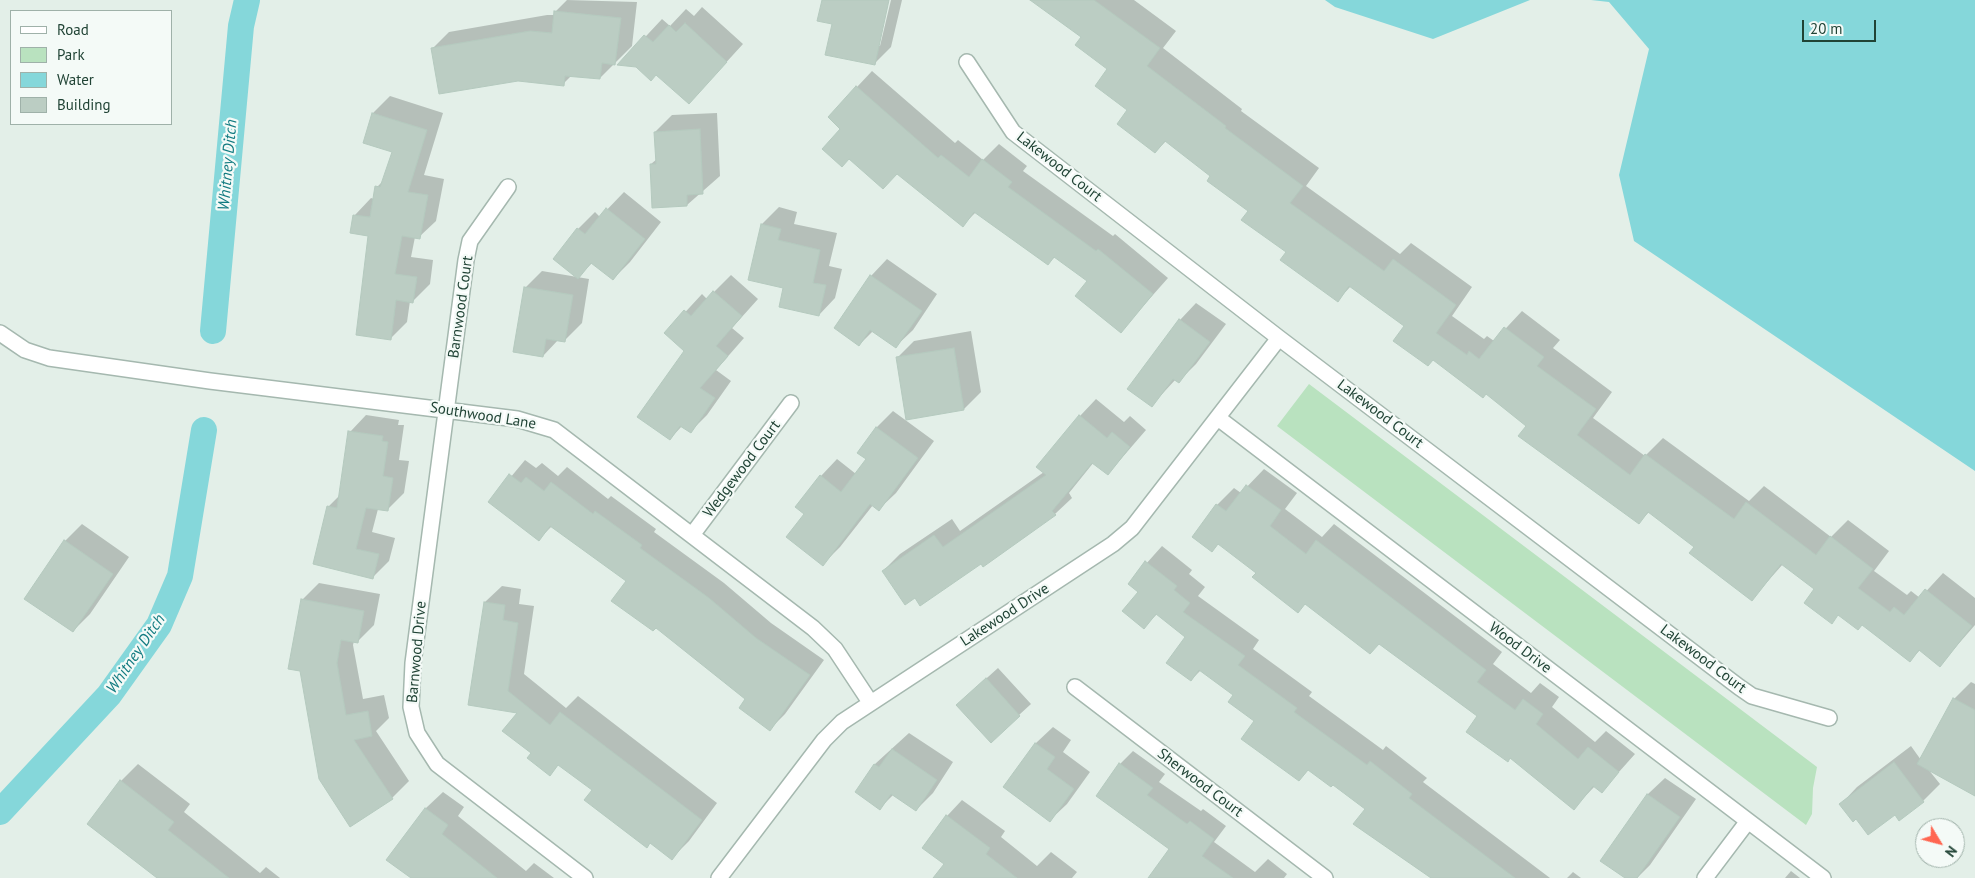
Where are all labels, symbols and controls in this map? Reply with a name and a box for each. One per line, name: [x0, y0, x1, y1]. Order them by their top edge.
legend: [10, 10, 172, 125]
scale bar: [1805, 10, 1879, 42]
text: 20 m: [1810, 19, 1843, 38]
text: Road: [57, 20, 89, 39]
text: Park: [57, 45, 85, 64]
text: Water: [57, 70, 94, 89]
text: Building: [57, 95, 111, 114]
water label: Whitney Ditch: [214, 119, 242, 211]
street label: Lakewood Court: [1013, 128, 1105, 206]
street label: Barnwood Court: [445, 255, 477, 359]
street label: Lakewood Court: [1333, 376, 1427, 452]
street label: Southwood Lane: [429, 399, 537, 433]
street label: Wedgewood Court: [700, 417, 784, 521]
street label: Lakewood Drive: [957, 580, 1053, 650]
street label: Barnwood Drive: [404, 600, 430, 704]
water label: Whitney Ditch: [102, 611, 170, 697]
street label: Wood Drive: [1485, 619, 1555, 677]
street label: Lakewood Court: [1656, 621, 1750, 697]
street label: Sherwood Court: [1154, 745, 1246, 821]
north arrow: [1915, 818, 1965, 868]
text: N: [1941, 842, 1961, 861]

